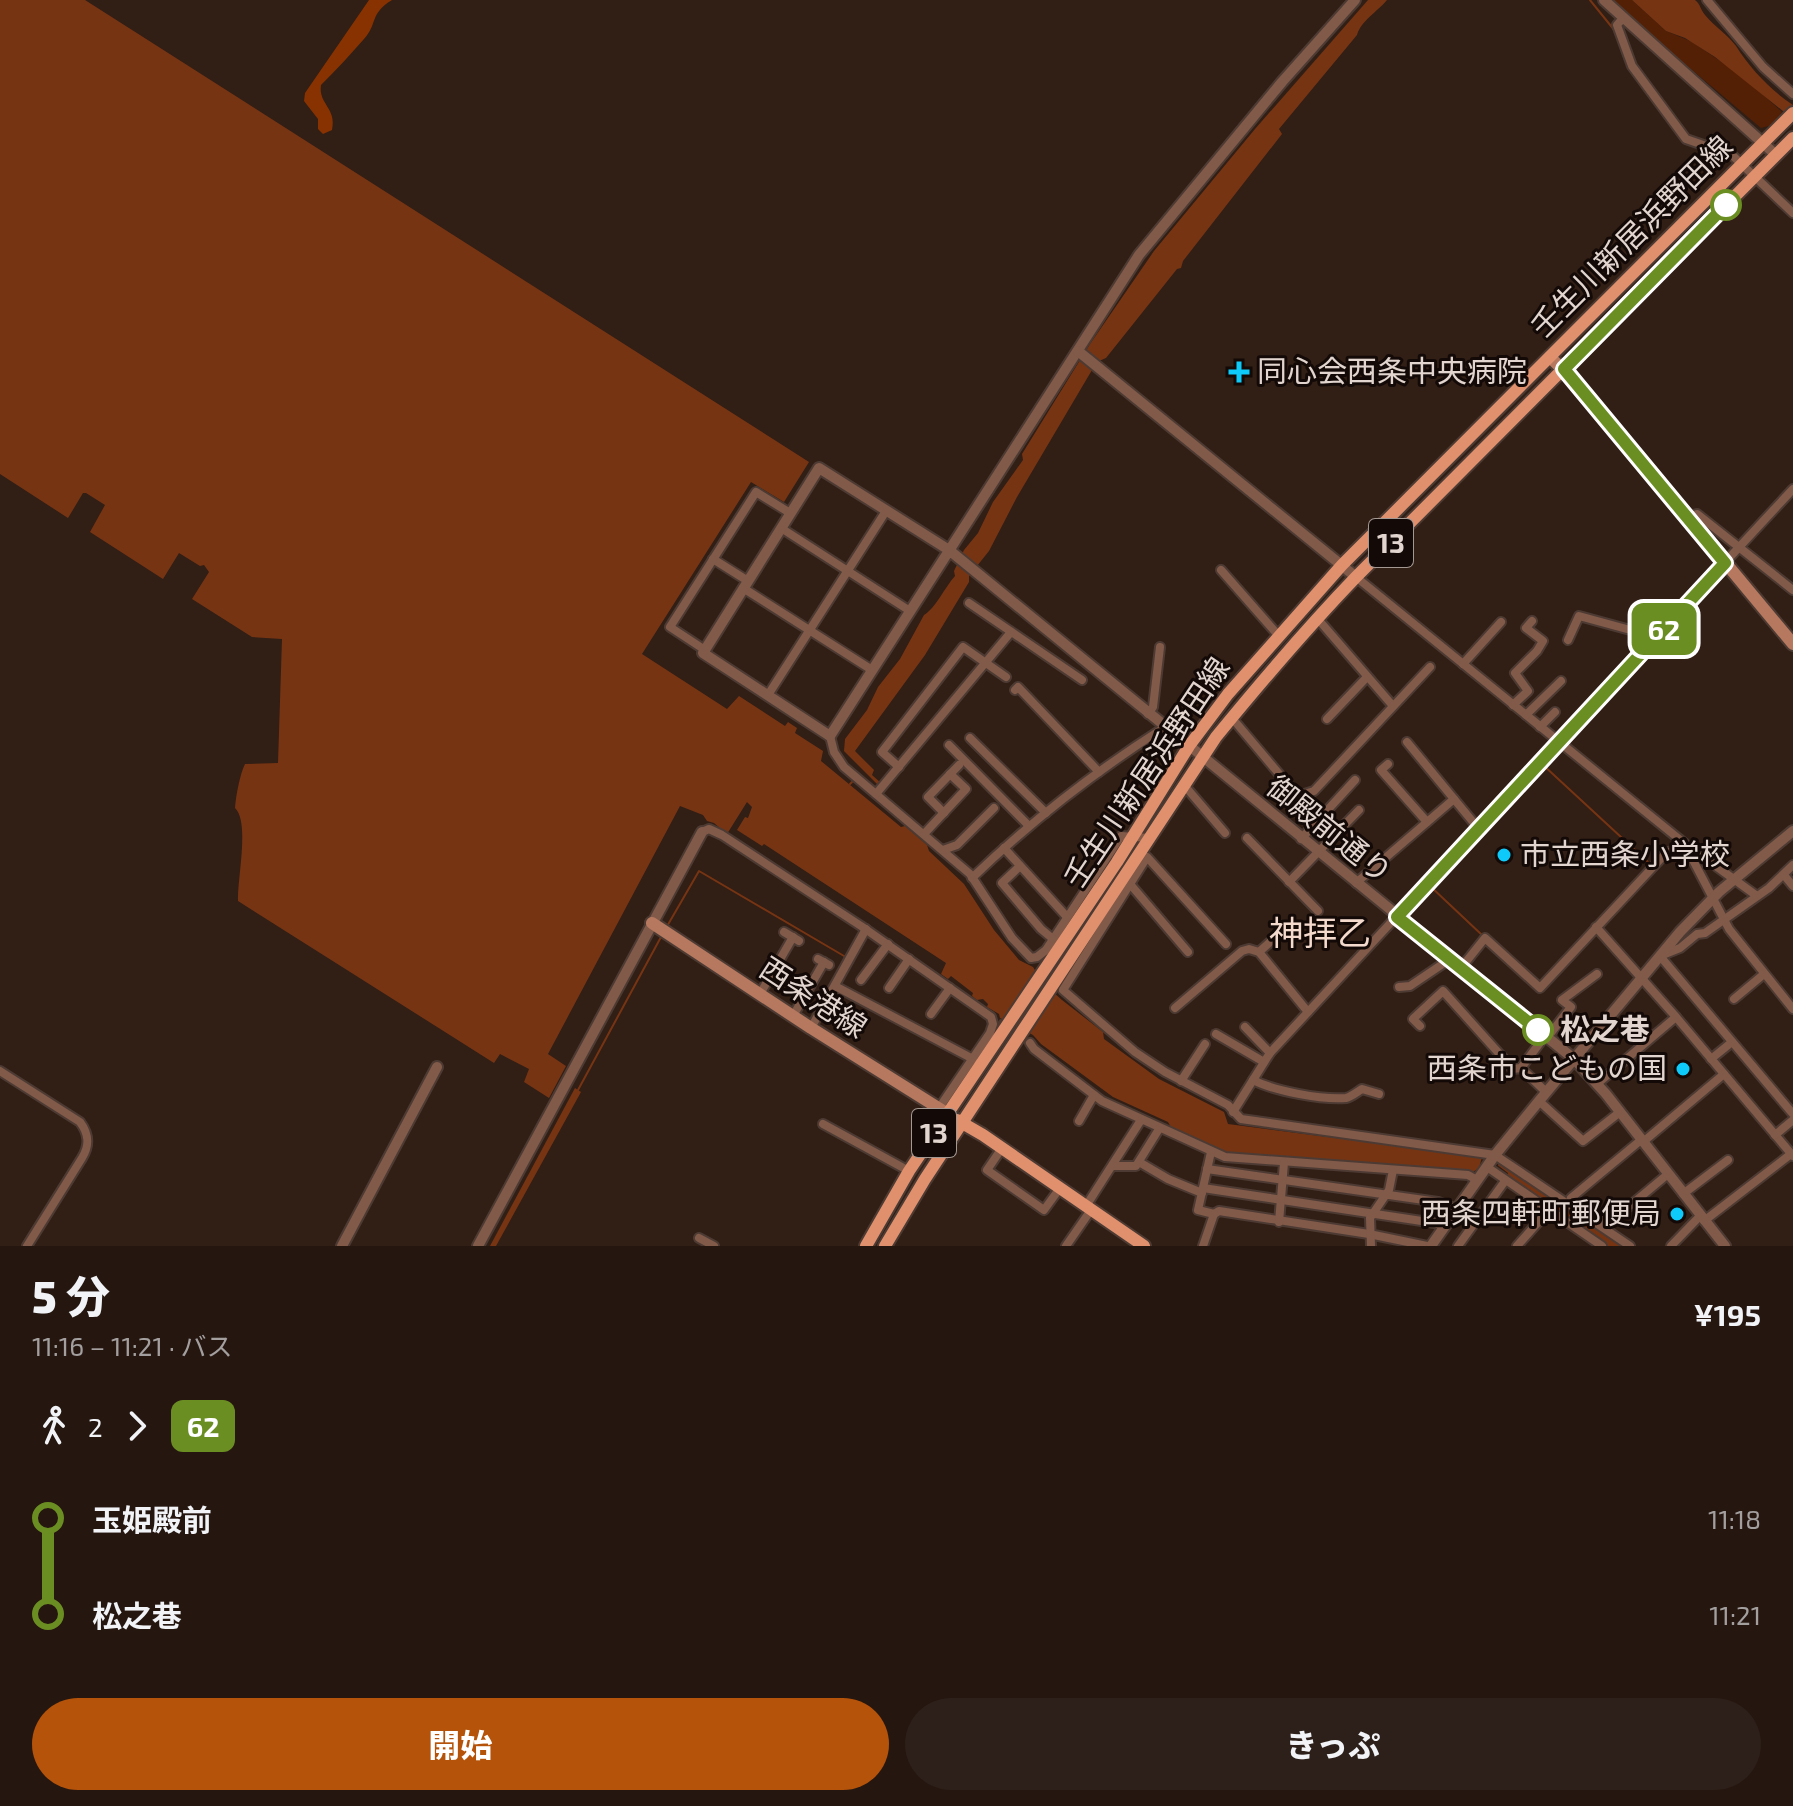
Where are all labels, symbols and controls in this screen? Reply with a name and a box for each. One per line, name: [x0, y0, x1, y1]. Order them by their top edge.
street label: 壬生川新居浜野田線: [1522, 127, 1739, 344]
unlabelled marker: [1711, 190, 1741, 220]
place label: 同心会西条中央病院: [1257, 352, 1527, 388]
marker: 同心会西条中央病院: [1228, 361, 1250, 383]
road number: 13: [1369, 519, 1413, 567]
line badge: 62: [1628, 603, 1700, 655]
text: 62: [1648, 612, 1680, 646]
street label: 壬生川新居浜野田線: [1055, 650, 1236, 894]
street label: 御殿前通り: [1261, 767, 1400, 890]
place label: 市立西条小学校: [1520, 835, 1730, 871]
marker: 市立西条小学校: [1495, 846, 1513, 864]
district label: 神拝乙: [1269, 911, 1371, 952]
street label: 西条港線: [754, 949, 874, 1044]
place label: 松之巷: [1560, 1010, 1650, 1046]
marker: 松之巷: [1523, 1015, 1553, 1045]
place label: 西条市こどもの国: [1427, 1049, 1667, 1085]
marker: 西条市こどもの国: [1674, 1060, 1692, 1078]
road number: 13: [912, 1109, 956, 1157]
place label: 西条四軒町郵便局: [1421, 1194, 1661, 1230]
marker: 西条四軒町郵便局: [1668, 1205, 1686, 1223]
text: 5 分: [32, 1269, 110, 1322]
text: ¥195: [1694, 1296, 1761, 1332]
text: 11:16 – 11:21 · バス: [32, 1330, 233, 1361]
icon: walk: [32, 1404, 76, 1448]
icon: forward: [115, 1404, 159, 1448]
text: 62: [187, 1409, 219, 1443]
text: 2: [88, 1411, 103, 1442]
text: 玉姫殿前: [92, 1501, 212, 1537]
text: 11:18: [1708, 1503, 1761, 1534]
text: 松之巷: [92, 1597, 182, 1633]
text: 11:21: [1709, 1599, 1761, 1630]
button: 開始: [32, 1698, 889, 1790]
button: きっぷ: [905, 1698, 1761, 1790]

